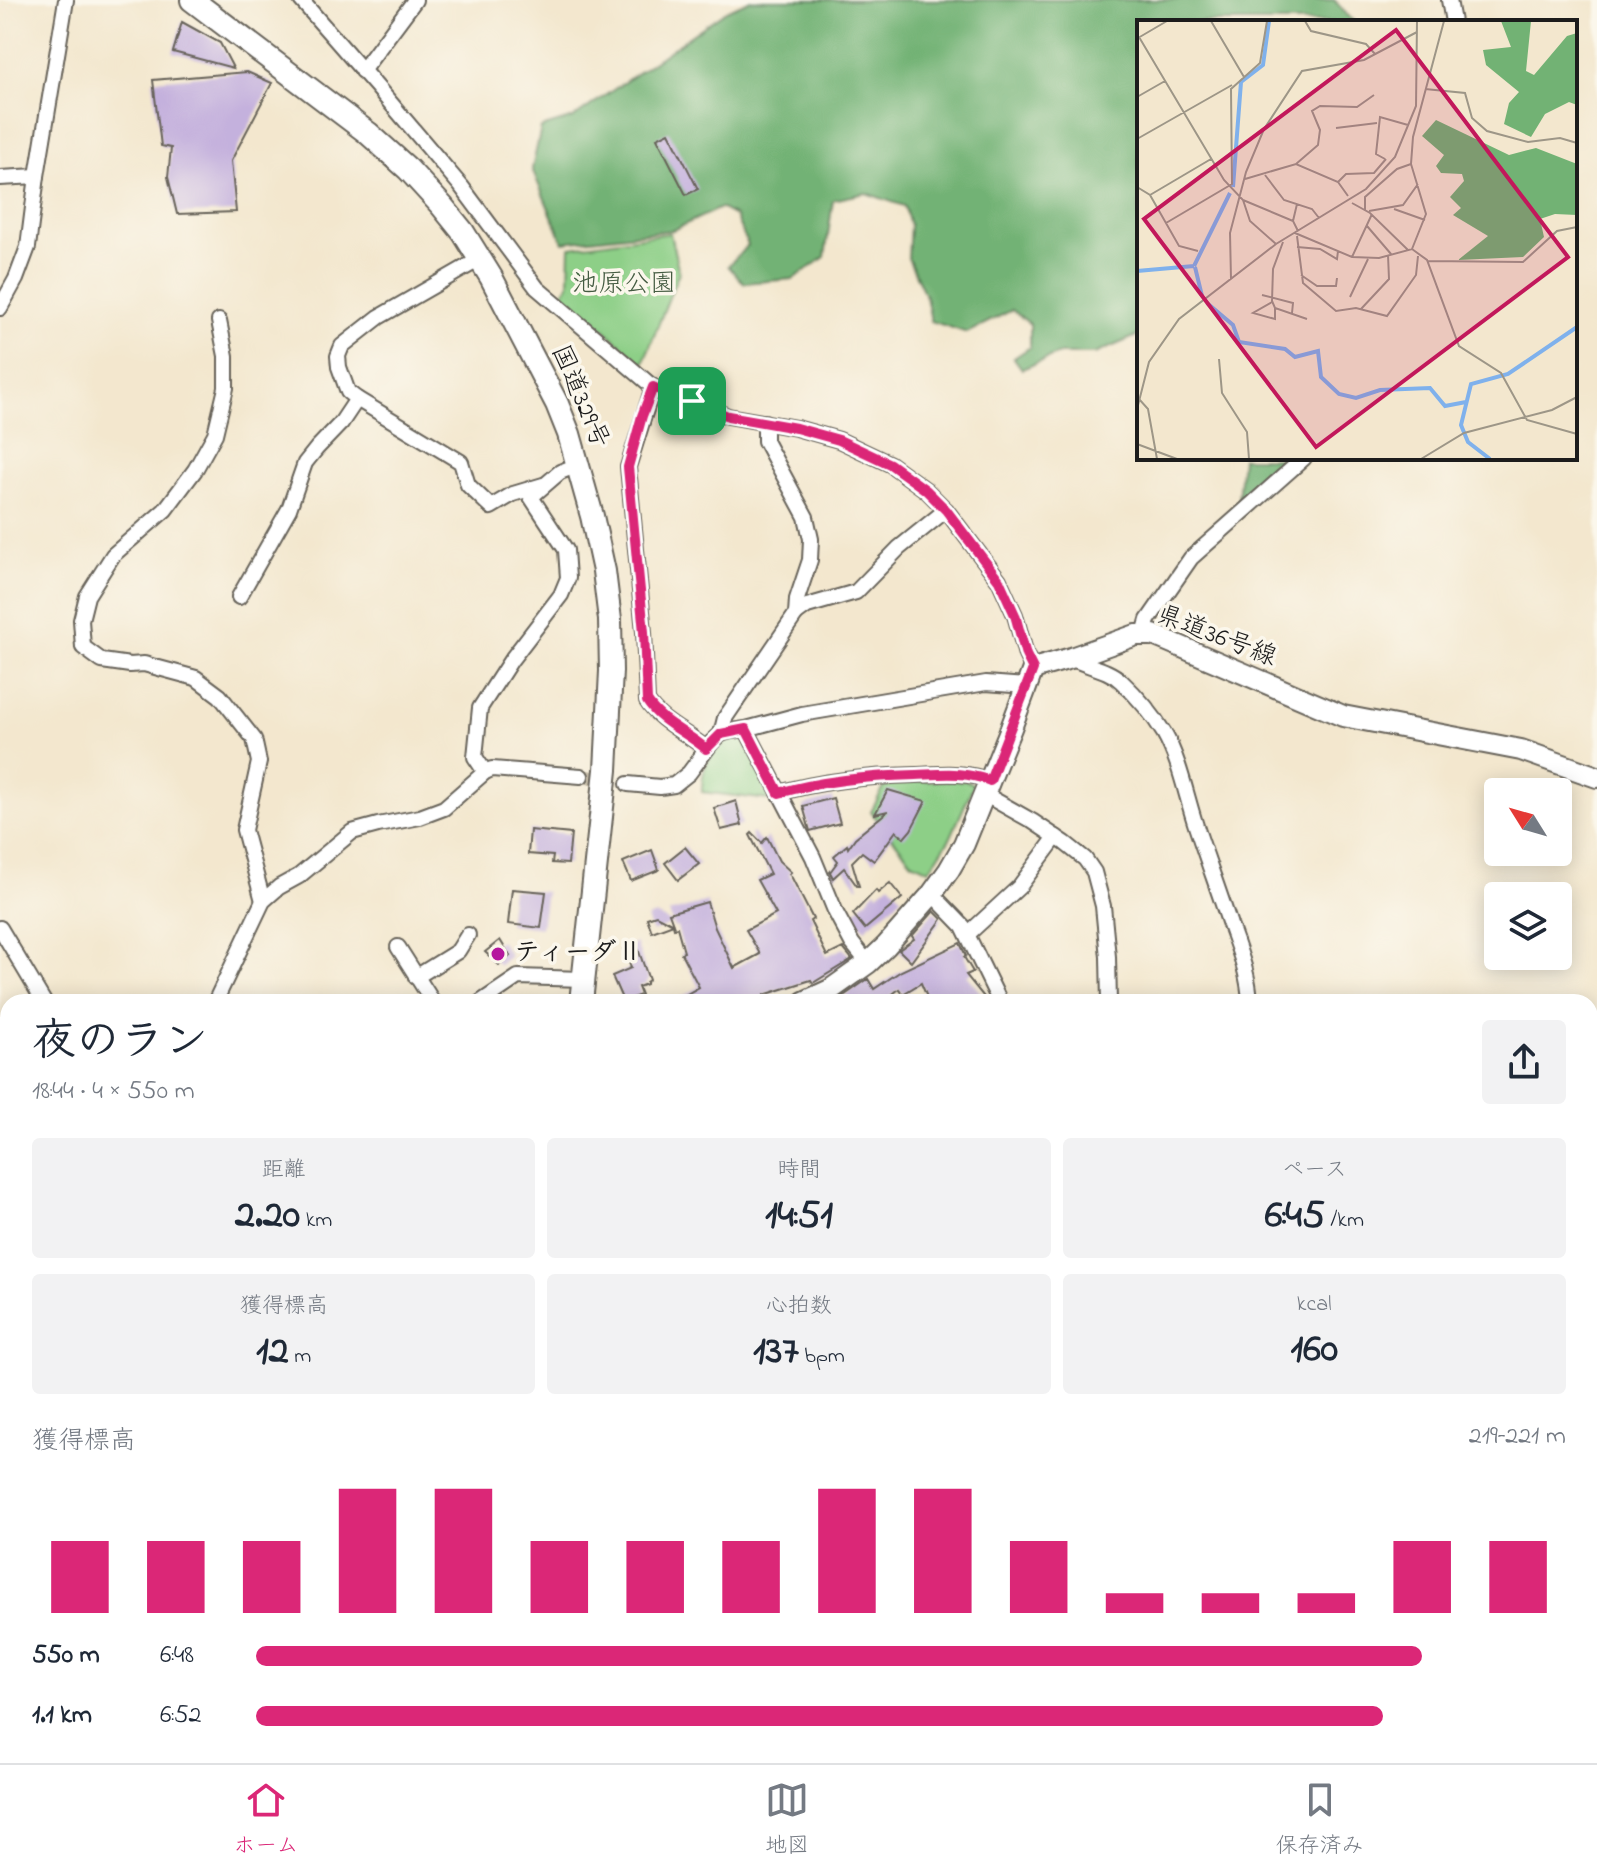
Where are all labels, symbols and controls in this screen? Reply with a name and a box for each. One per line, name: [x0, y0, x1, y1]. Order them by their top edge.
inset map: [1137, 20, 1577, 460]
park label: 池原公園: [572, 266, 676, 304]
street label: 国道329号: [540, 339, 618, 455]
pin: [658, 367, 726, 435]
icon: arrive: [670, 379, 714, 423]
street label: 県道36号線: [1150, 597, 1282, 677]
north arrow: [1484, 778, 1572, 866]
map controls: [1484, 778, 1572, 970]
button: layers: [1484, 882, 1572, 970]
place label: ティーダⅡ: [514, 935, 642, 973]
marker: ティーダⅡ: [489, 945, 507, 963]
text: 夜のラン: [32, 1011, 208, 1075]
button: share: [1482, 1020, 1566, 1104]
text: 18:44 · 4 × 550 m: [32, 1073, 195, 1111]
text: 距離: [262, 1155, 306, 1187]
text: 時間: [777, 1155, 821, 1187]
text: ペース: [1282, 1155, 1347, 1187]
text: 2.20: [235, 1187, 300, 1246]
text: 14:51: [765, 1187, 833, 1246]
text: 6:45: [1265, 1187, 1325, 1246]
text: km: [300, 1205, 332, 1237]
text: /km: [1325, 1205, 1364, 1237]
text: kcal: [1297, 1289, 1332, 1321]
text: 獲得標高: [240, 1291, 328, 1323]
text: 心拍数: [766, 1291, 832, 1323]
text: 160: [1291, 1321, 1338, 1380]
text: 12: [256, 1323, 289, 1382]
text: 137: [753, 1323, 799, 1382]
text: m: [289, 1341, 311, 1373]
text: bpm: [799, 1341, 845, 1373]
text: 219–221 m: [1469, 1418, 1566, 1456]
text: 獲得標高: [32, 1423, 136, 1461]
text: 550 m: [32, 1637, 100, 1675]
text: 6:48: [160, 1637, 194, 1675]
text: 1.1 km: [32, 1697, 92, 1735]
text: 6:52: [160, 1697, 201, 1735]
tab: ホーム: [233, 1778, 298, 1863]
tab: 地図: [765, 1778, 809, 1863]
tab: 保存済み: [1276, 1778, 1364, 1863]

